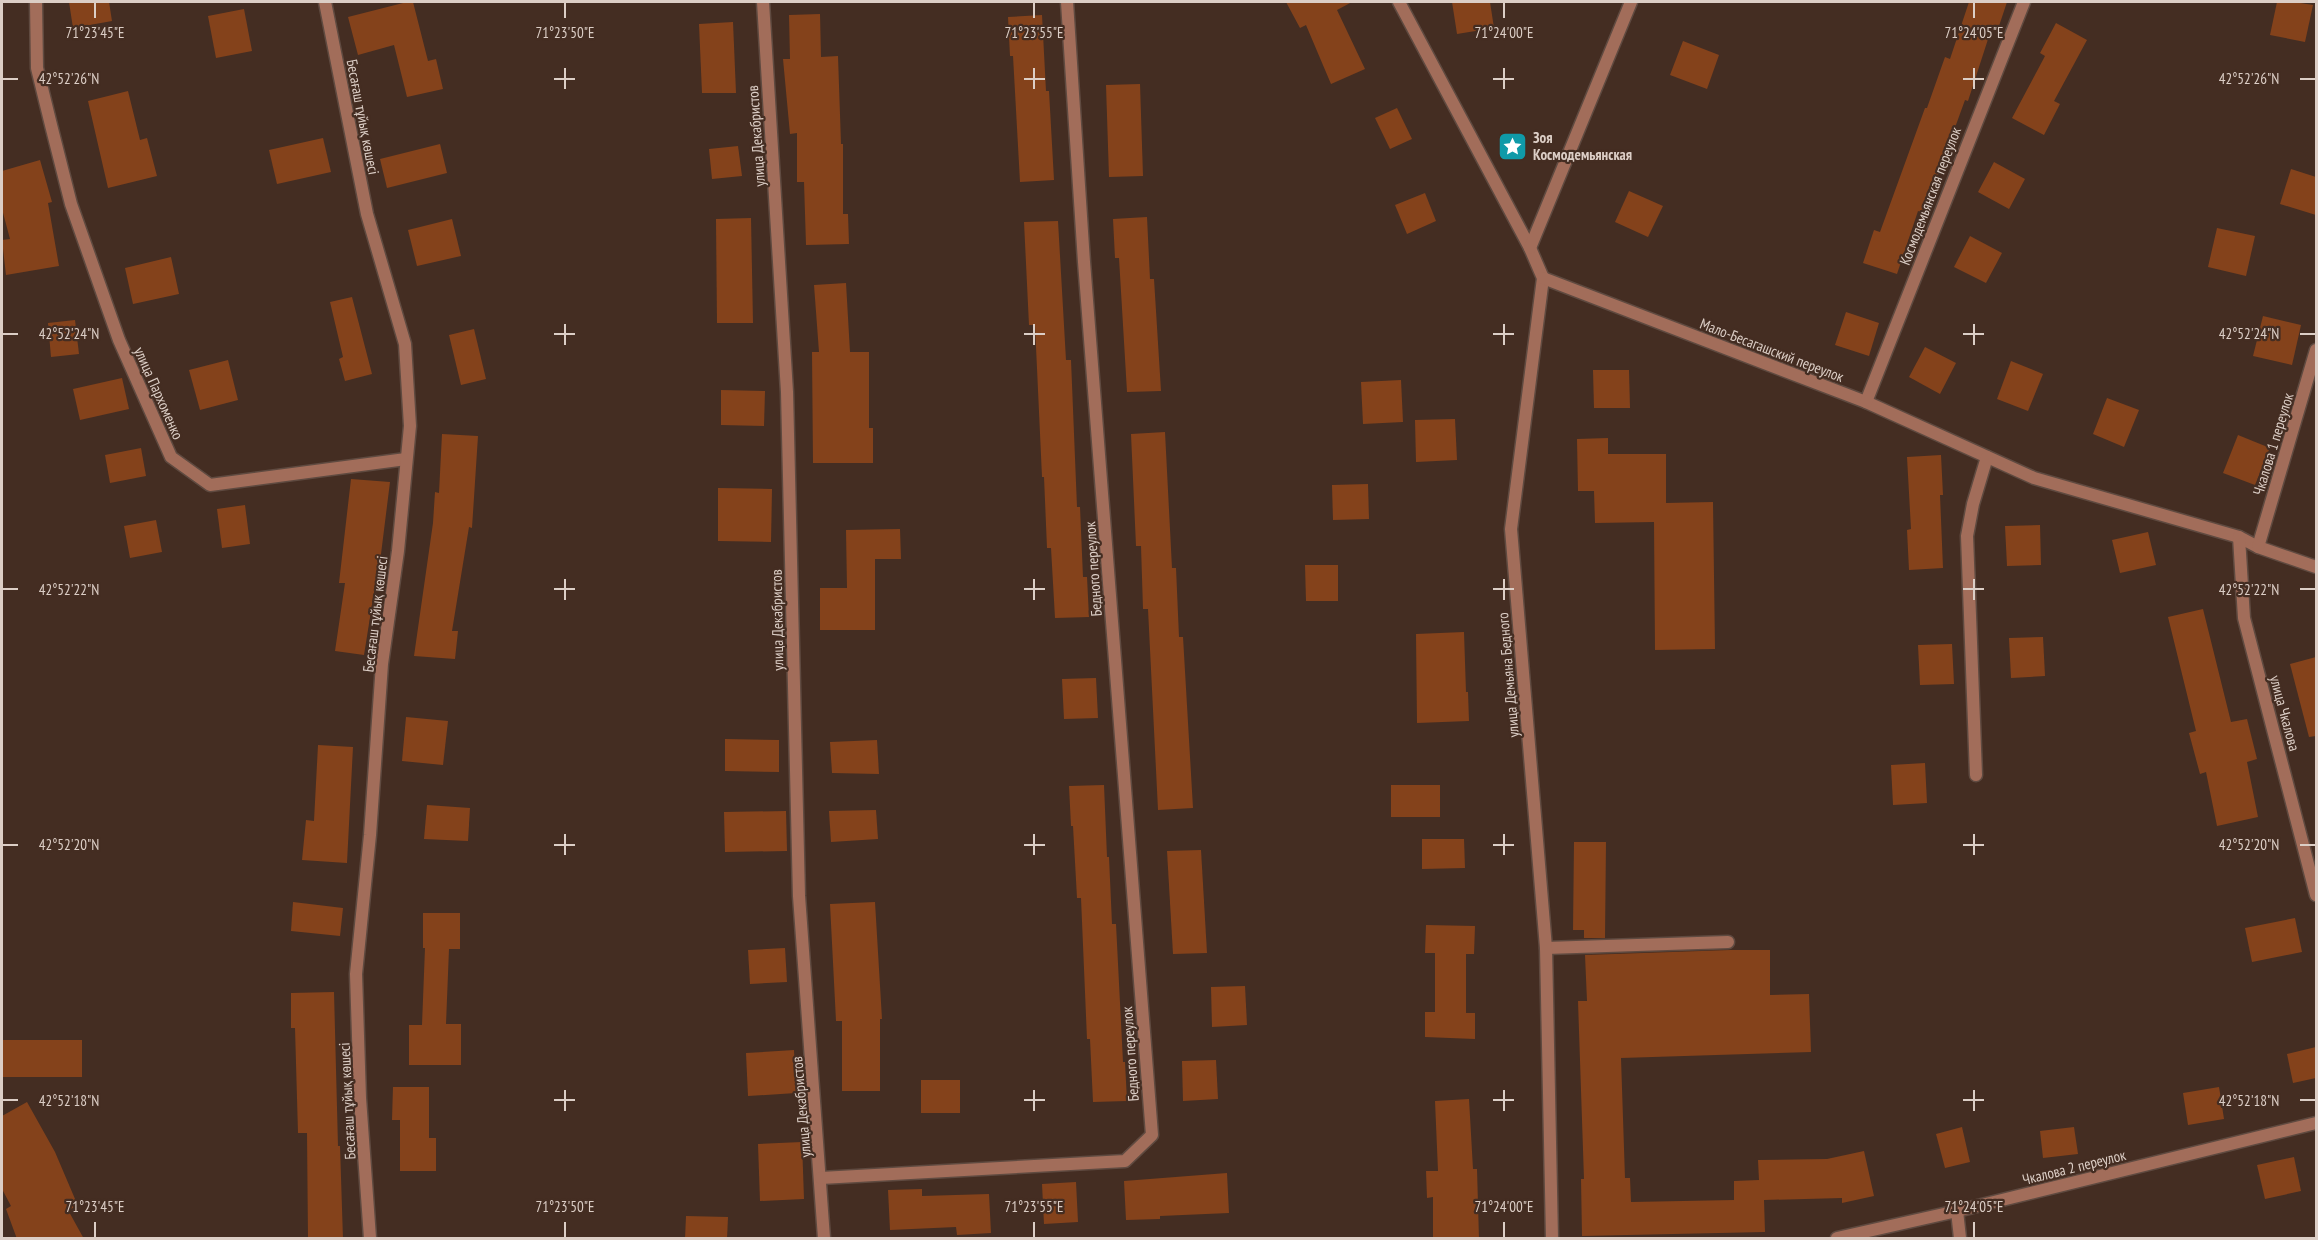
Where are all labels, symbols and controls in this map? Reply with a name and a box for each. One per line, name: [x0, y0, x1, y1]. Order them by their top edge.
text: 71°23'45"E: [65, 23, 125, 42]
text: 71°23'50"E: [535, 23, 595, 42]
text: 71°23'55"E: [1004, 23, 1064, 42]
text: 71°24'00"E: [1474, 23, 1534, 42]
text: 71°24'05"E: [1944, 23, 2004, 42]
street label: Бесағаш тұйық көшесі: [342, 58, 384, 176]
text: 42°52'26"N: [39, 69, 99, 88]
text: 42°52'26"N: [2219, 69, 2279, 88]
street label: улица Декабристов: [743, 85, 769, 187]
street label: Космодемьянская переулок: [1895, 124, 1965, 268]
place label: Зоя Космодемьянская: [1533, 128, 1632, 164]
place icon: Зоя Космодемьянская: [1496, 130, 1528, 162]
street label: Мало-Бесагашский переулок: [1697, 314, 1847, 386]
text: 42°52'24"N: [39, 324, 99, 343]
text: 42°52'24"N: [2219, 324, 2279, 343]
street label: улица Пархоменко: [130, 344, 188, 442]
street label: Чкалова 1 переулок: [2248, 390, 2298, 497]
street label: Бедного переулок: [1080, 521, 1106, 617]
street label: Бесағаш тұйық көшесі: [358, 555, 392, 673]
street label: улица Декабристов: [767, 569, 787, 671]
text: 42°52'22"N: [39, 580, 99, 599]
text: 42°52'22"N: [2219, 580, 2279, 599]
street label: улица Демьяна Бедного: [1493, 612, 1523, 738]
street label: улица Чкалова: [2266, 673, 2304, 753]
text: 42°52'20"N: [39, 835, 99, 854]
text: 42°52'20"N: [2219, 835, 2279, 854]
street label: Бедного переулок: [1117, 1006, 1143, 1102]
street label: Бесағаш тұйық көшесі: [334, 1042, 360, 1160]
street label: улица Декабристов: [787, 1056, 815, 1158]
text: 42°52'18"N: [39, 1091, 99, 1110]
text: 42°52'18"N: [2219, 1091, 2279, 1110]
street label: Чкалова 2 переулок: [2020, 1145, 2128, 1189]
text: 71°23'45"E: [65, 1197, 125, 1216]
text: 71°23'50"E: [535, 1197, 595, 1216]
text: 71°23'55"E: [1004, 1197, 1064, 1216]
text: 71°24'00"E: [1474, 1197, 1534, 1216]
text: 71°24'05"E: [1944, 1197, 2004, 1216]

